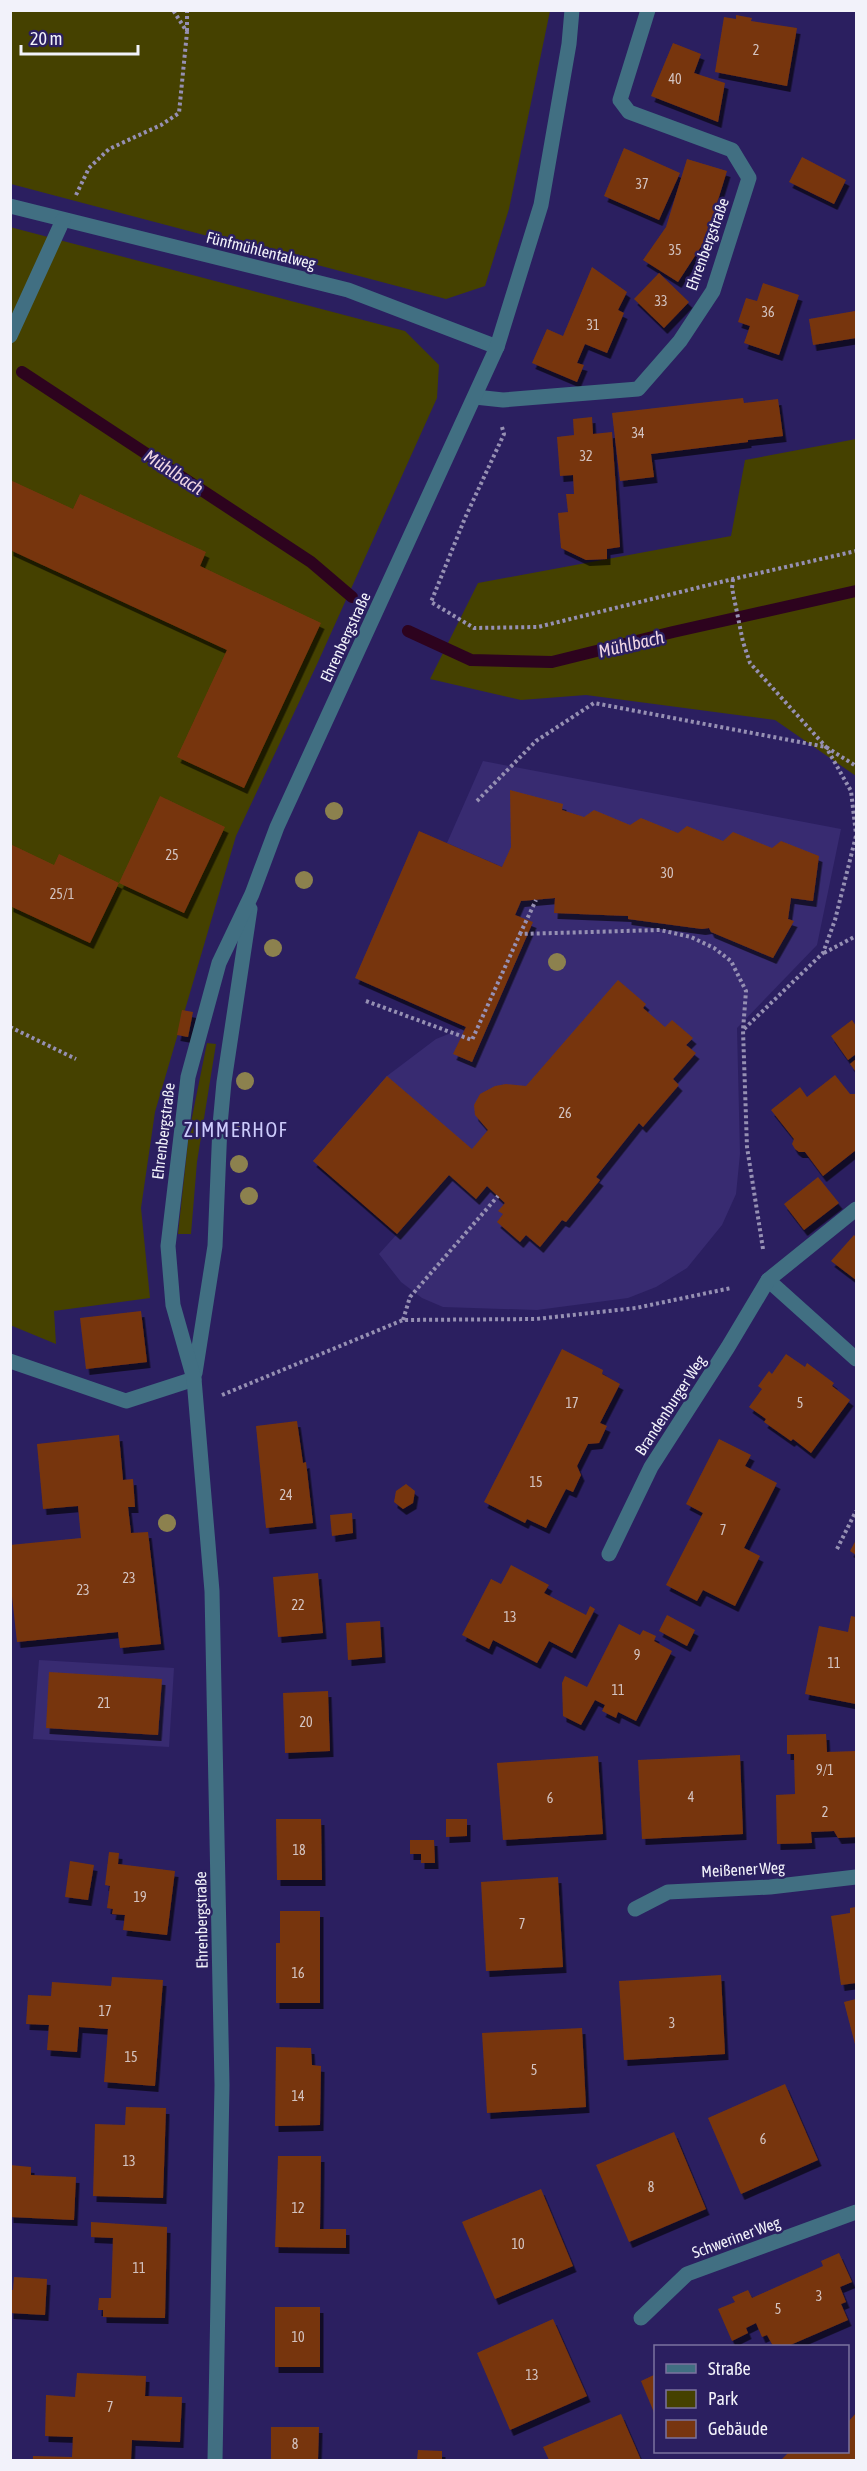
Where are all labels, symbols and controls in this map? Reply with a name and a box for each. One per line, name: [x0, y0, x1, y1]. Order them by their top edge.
scale bar: [21, 18, 138, 56]
text: 20 m: [30, 28, 62, 49]
house number: 2: [753, 42, 759, 58]
house number: 40: [668, 71, 682, 87]
house number: 37: [635, 176, 649, 192]
street label: Ehrenbergstraße: [682, 195, 733, 293]
street label: Fünfmühlentalweg: [204, 228, 318, 273]
house number: 35: [668, 242, 682, 258]
house number: 33: [654, 293, 668, 309]
house number: 36: [761, 304, 775, 320]
house number: 31: [586, 317, 600, 333]
house number: 34: [631, 425, 645, 441]
water label: Mühlbach: [140, 445, 208, 499]
house number: 32: [579, 448, 593, 464]
street label: Ehrenbergstraße: [316, 589, 375, 685]
water label: Mühlbach: [596, 626, 666, 662]
house number: 25: [165, 847, 179, 863]
house number: 30: [660, 865, 674, 881]
house number: 25/1: [50, 886, 74, 902]
street label: Ehrenbergstraße: [148, 1082, 179, 1180]
house number: 26: [558, 1105, 572, 1121]
district label: ZIMMERHOF: [184, 1118, 288, 1141]
street label: Brandenburger Weg: [631, 1352, 710, 1459]
house number: 17: [565, 1395, 579, 1411]
house number: 5: [797, 1395, 803, 1411]
house number: 15: [529, 1474, 543, 1490]
house number: 24: [279, 1487, 293, 1503]
house number: 7: [720, 1522, 726, 1538]
house number: 23: [122, 1570, 136, 1586]
house number: 23: [76, 1582, 90, 1598]
house number: 22: [291, 1597, 305, 1613]
house number: 13: [503, 1609, 517, 1625]
house number: 9: [634, 1647, 640, 1663]
house number: 11: [827, 1655, 841, 1671]
house number: 11: [611, 1682, 625, 1698]
house number: 21: [97, 1695, 111, 1711]
house number: 20: [299, 1714, 313, 1730]
house number: 9/1: [816, 1762, 834, 1778]
house number: 4: [688, 1789, 695, 1805]
house number: 6: [547, 1790, 554, 1806]
house number: 2: [822, 1804, 828, 1820]
house number: 18: [292, 1842, 306, 1858]
street label: Meißener Weg: [701, 1858, 785, 1881]
street label: Ehrenbergstraße: [191, 1871, 212, 1969]
house number: 19: [133, 1889, 147, 1905]
house number: 7: [519, 1916, 525, 1932]
house number: 16: [291, 1965, 305, 1981]
house number: 17: [98, 2003, 112, 2019]
house number: 3: [669, 2015, 675, 2031]
house number: 15: [124, 2049, 138, 2065]
house number: 5: [531, 2062, 537, 2078]
house number: 14: [291, 2088, 305, 2104]
house number: 6: [760, 2131, 767, 2147]
house number: 13: [122, 2153, 136, 2169]
house number: 8: [648, 2179, 655, 2195]
house number: 12: [291, 2200, 305, 2216]
street label: Schweriner Weg: [689, 2213, 783, 2262]
house number: 10: [511, 2236, 525, 2252]
house number: 11: [132, 2260, 146, 2276]
house number: 3: [816, 2288, 822, 2304]
house number: 5: [775, 2301, 781, 2317]
house number: 10: [291, 2329, 305, 2345]
legend: [654, 2345, 849, 2453]
text: Straße: [708, 2358, 751, 2379]
house number: 13: [525, 2367, 539, 2383]
text: Park: [708, 2388, 738, 2409]
house number: 7: [107, 2399, 113, 2415]
text: Gebäude: [708, 2418, 768, 2439]
house number: 8: [292, 2436, 299, 2452]

